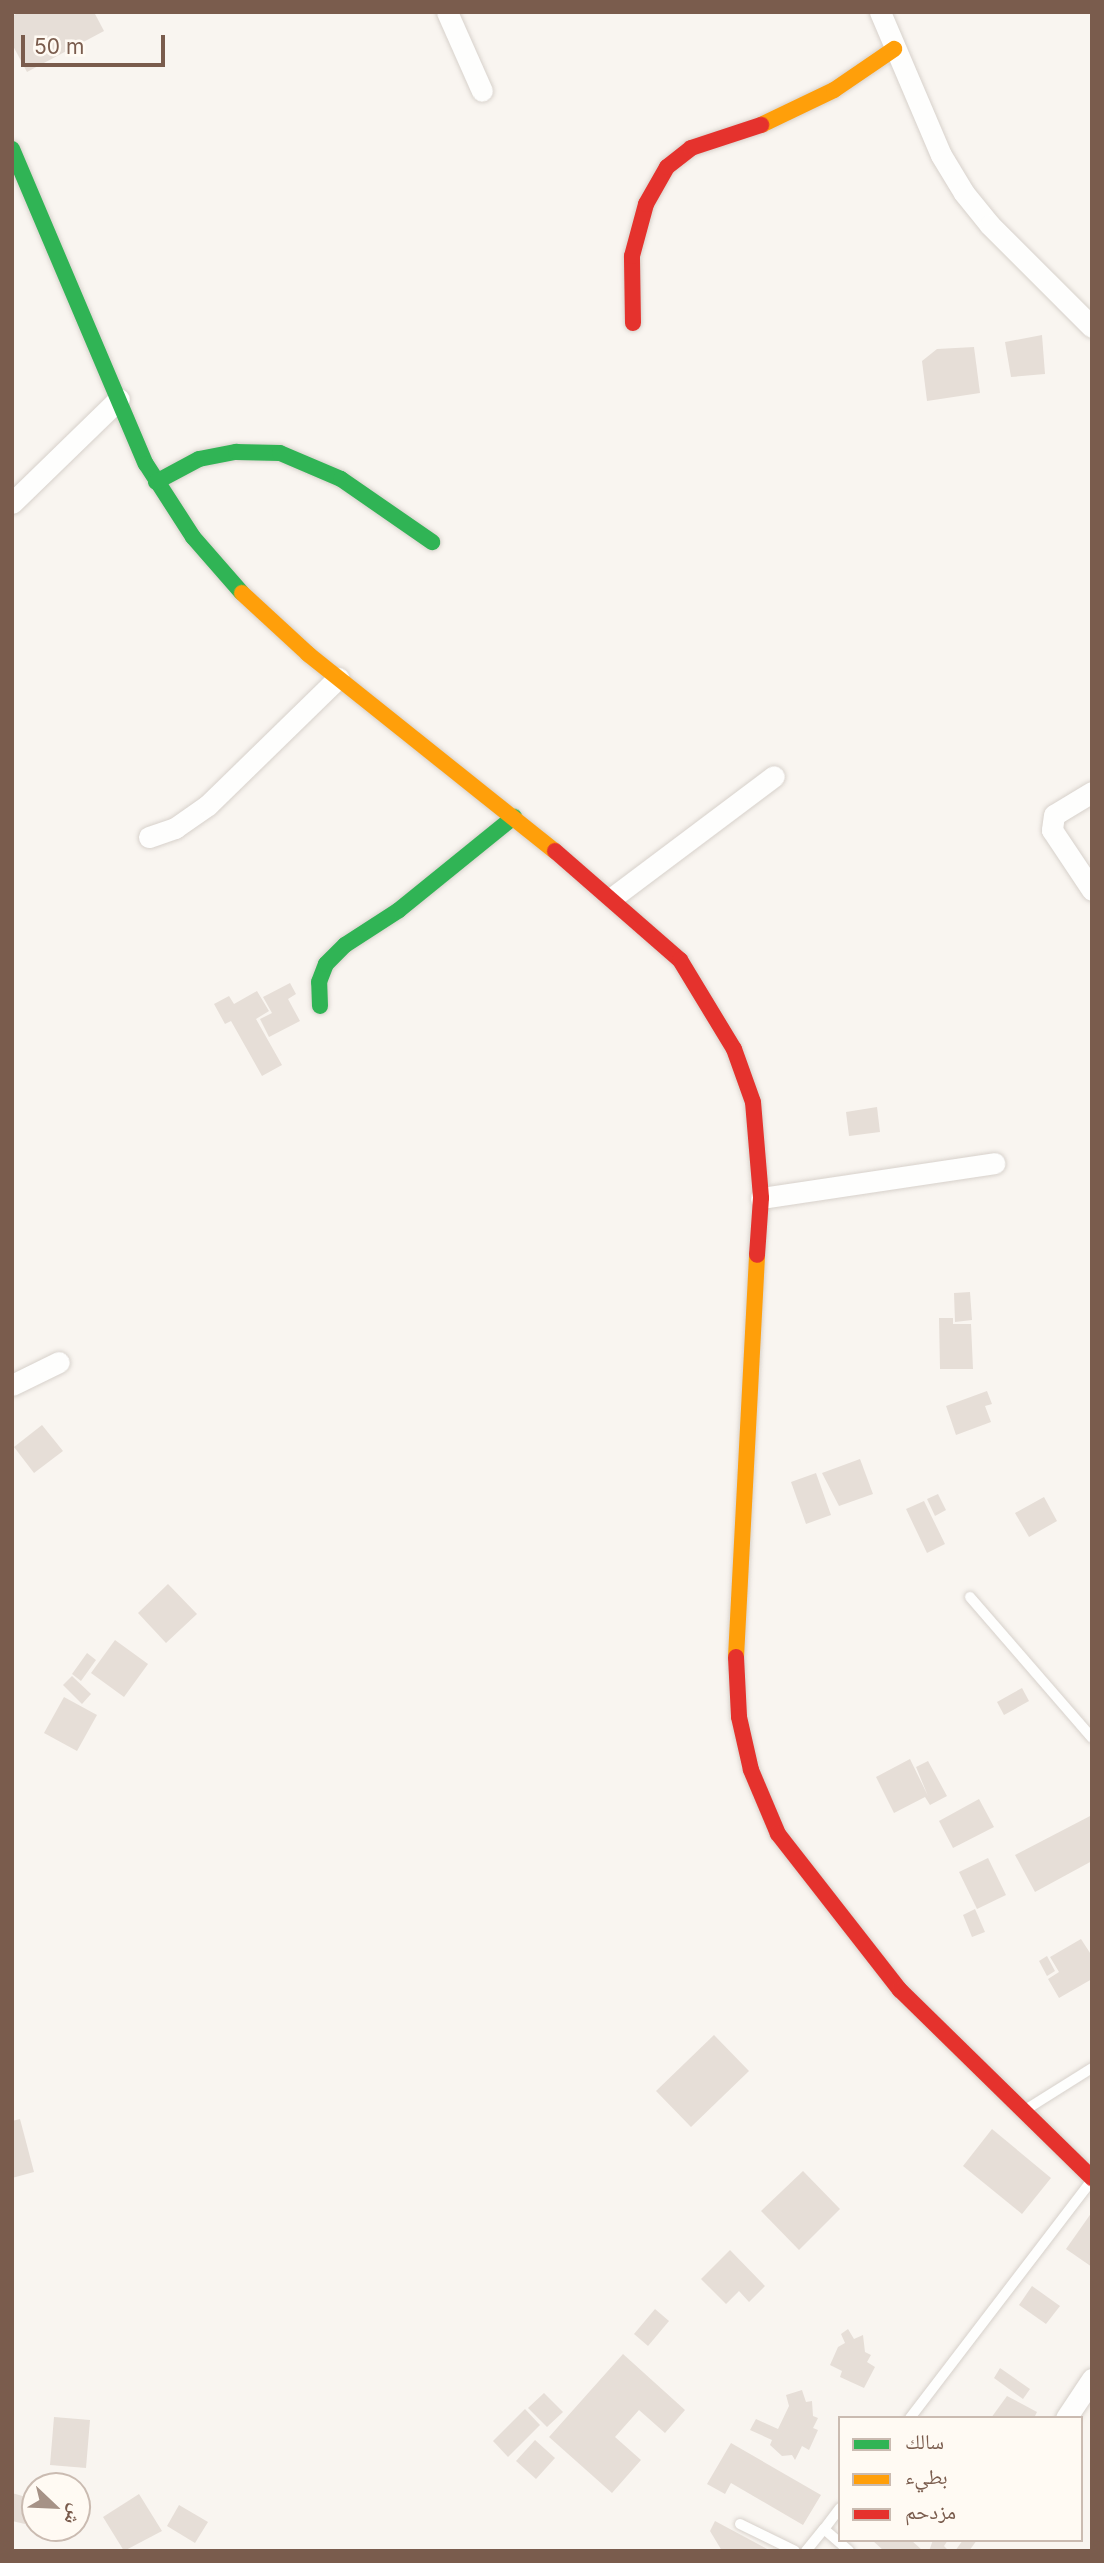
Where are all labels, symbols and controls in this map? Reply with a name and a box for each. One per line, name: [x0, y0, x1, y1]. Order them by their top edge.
scale bar: [24, 21, 168, 65]
text: 50 m: [34, 34, 84, 59]
legend: [838, 2416, 1083, 2542]
text: سالك: [905, 2429, 944, 2454]
text: بطيء: [905, 2464, 948, 2489]
north arrow: [21, 2472, 91, 2542]
text: مزدحم: [905, 2499, 956, 2524]
text: ش: [59, 2501, 88, 2528]

